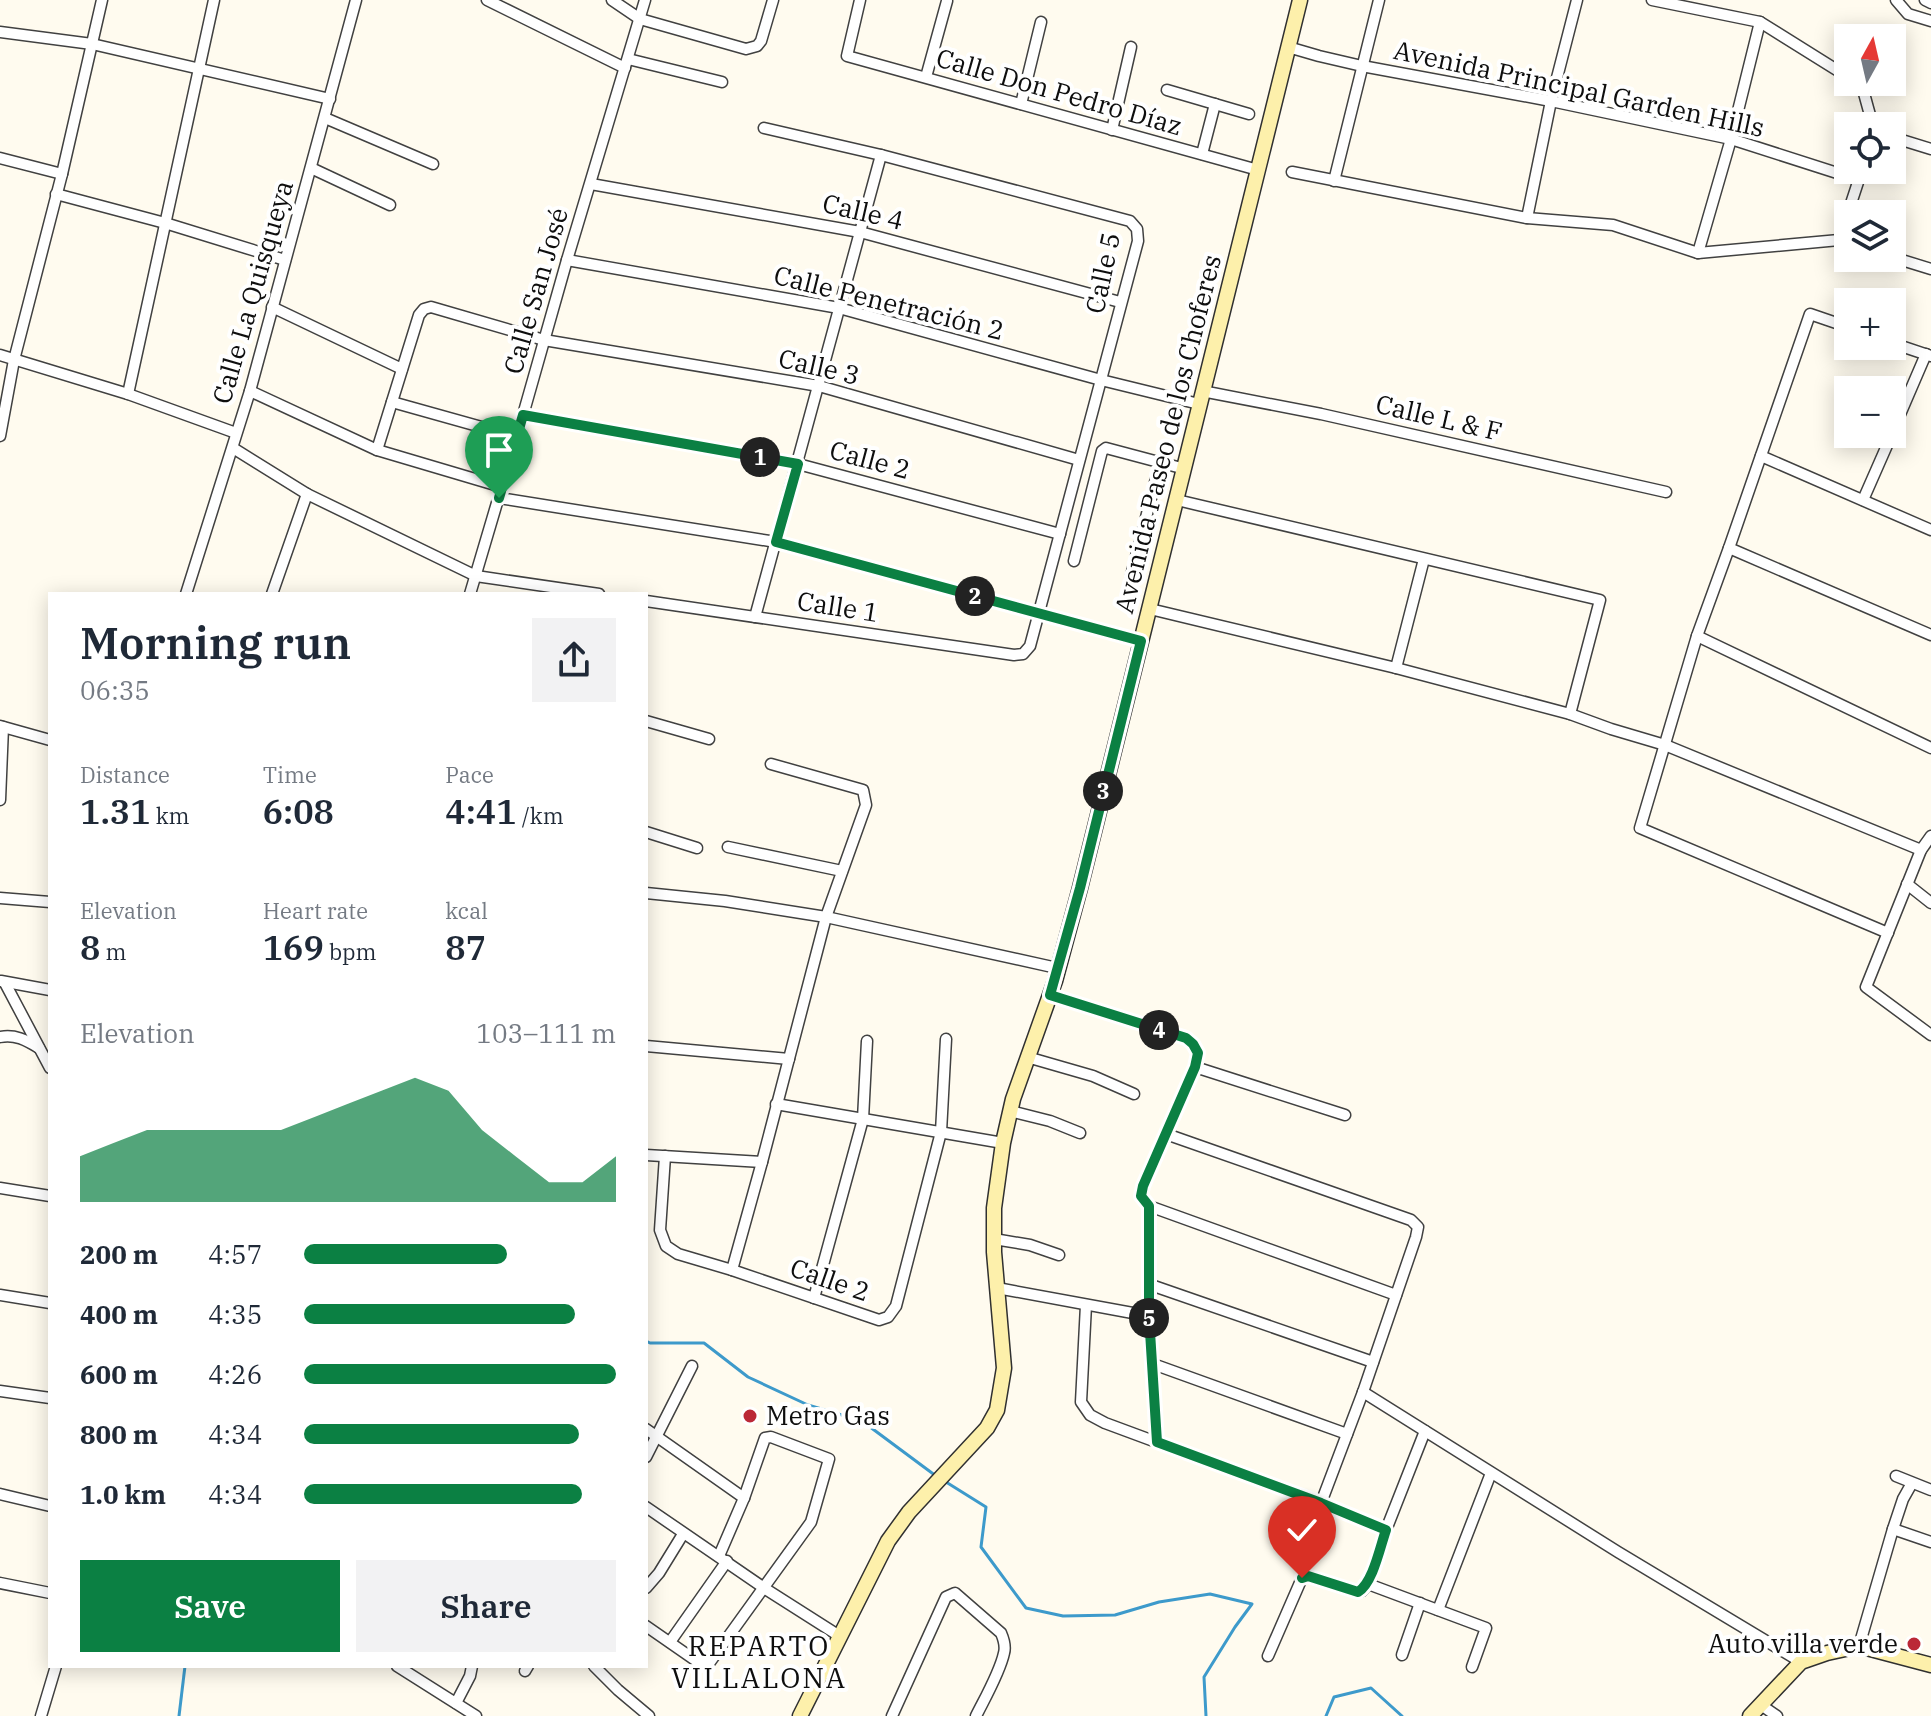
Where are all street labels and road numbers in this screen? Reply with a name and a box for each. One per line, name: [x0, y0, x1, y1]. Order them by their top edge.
street label: Avenida Principal Garden Hills: [1391, 32, 1768, 144]
street label: Calle Don Pedro Díaz: [933, 40, 1186, 142]
street label: Calle La Quisqueya: [204, 176, 300, 407]
street label: Calle 4: [819, 185, 907, 237]
street label: Calle San José: [495, 204, 575, 378]
street label: Calle 5: [1077, 229, 1127, 316]
street label: Avenida Paseo de los Choferes: [1106, 251, 1228, 617]
street label: Calle Penetración 2: [771, 257, 1008, 347]
street label: Calle 3: [775, 340, 863, 392]
street label: Calle L & F: [1373, 386, 1506, 448]
street label: Calle 2: [826, 432, 914, 486]
street label: Calle 1: [795, 583, 881, 629]
street label: Calle 2: [786, 1250, 875, 1308]

